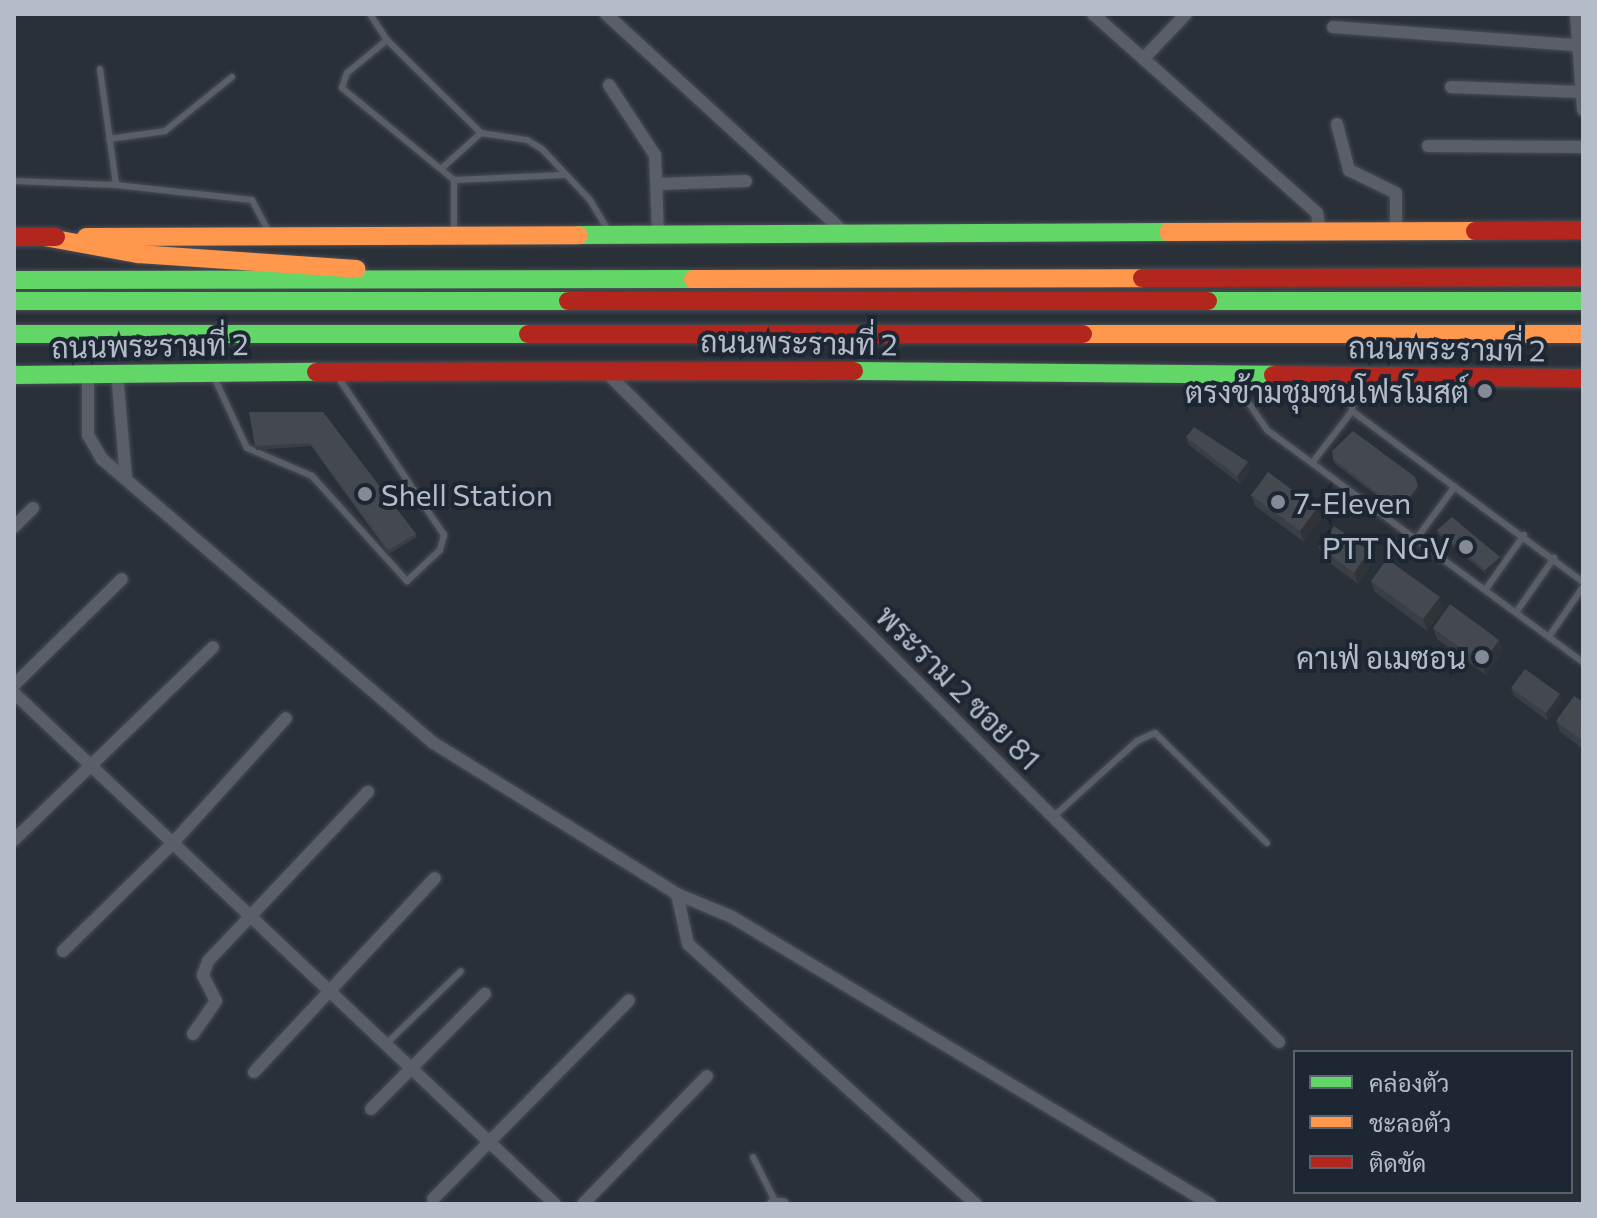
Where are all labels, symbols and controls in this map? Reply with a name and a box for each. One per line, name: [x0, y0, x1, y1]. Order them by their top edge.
street label: ถนนพระรามที่ 2: [700, 322, 898, 362]
street label: ถนนพระรามที่ 2: [51, 325, 249, 365]
street label: ถนนพระรามที่ 2: [1348, 328, 1546, 368]
place label: ตรงข้ามชุมชนโฟรโมสต์: [1185, 373, 1469, 409]
marker: ตรงข้ามชุมชนโฟรโมสต์: [1476, 382, 1494, 400]
place label: Shell Station: [381, 476, 553, 512]
place label: 7-Eleven: [1294, 484, 1411, 520]
marker: Shell Station: [356, 485, 374, 503]
marker: 7-Eleven: [1269, 493, 1287, 511]
place label: PTT NGV: [1322, 529, 1450, 565]
marker: PTT NGV: [1457, 538, 1475, 556]
street label: พระราม 2 ซอย 81: [869, 597, 1049, 777]
place label: คาเฟ่ อเมซอน: [1296, 639, 1466, 675]
marker: คาเฟ่ อเมซอน: [1473, 648, 1491, 666]
legend: [1293, 1050, 1573, 1194]
text: คล่องตัว: [1369, 1068, 1449, 1097]
text: ชะลอตัว: [1369, 1108, 1451, 1137]
text: ติดขัด: [1369, 1148, 1426, 1177]

